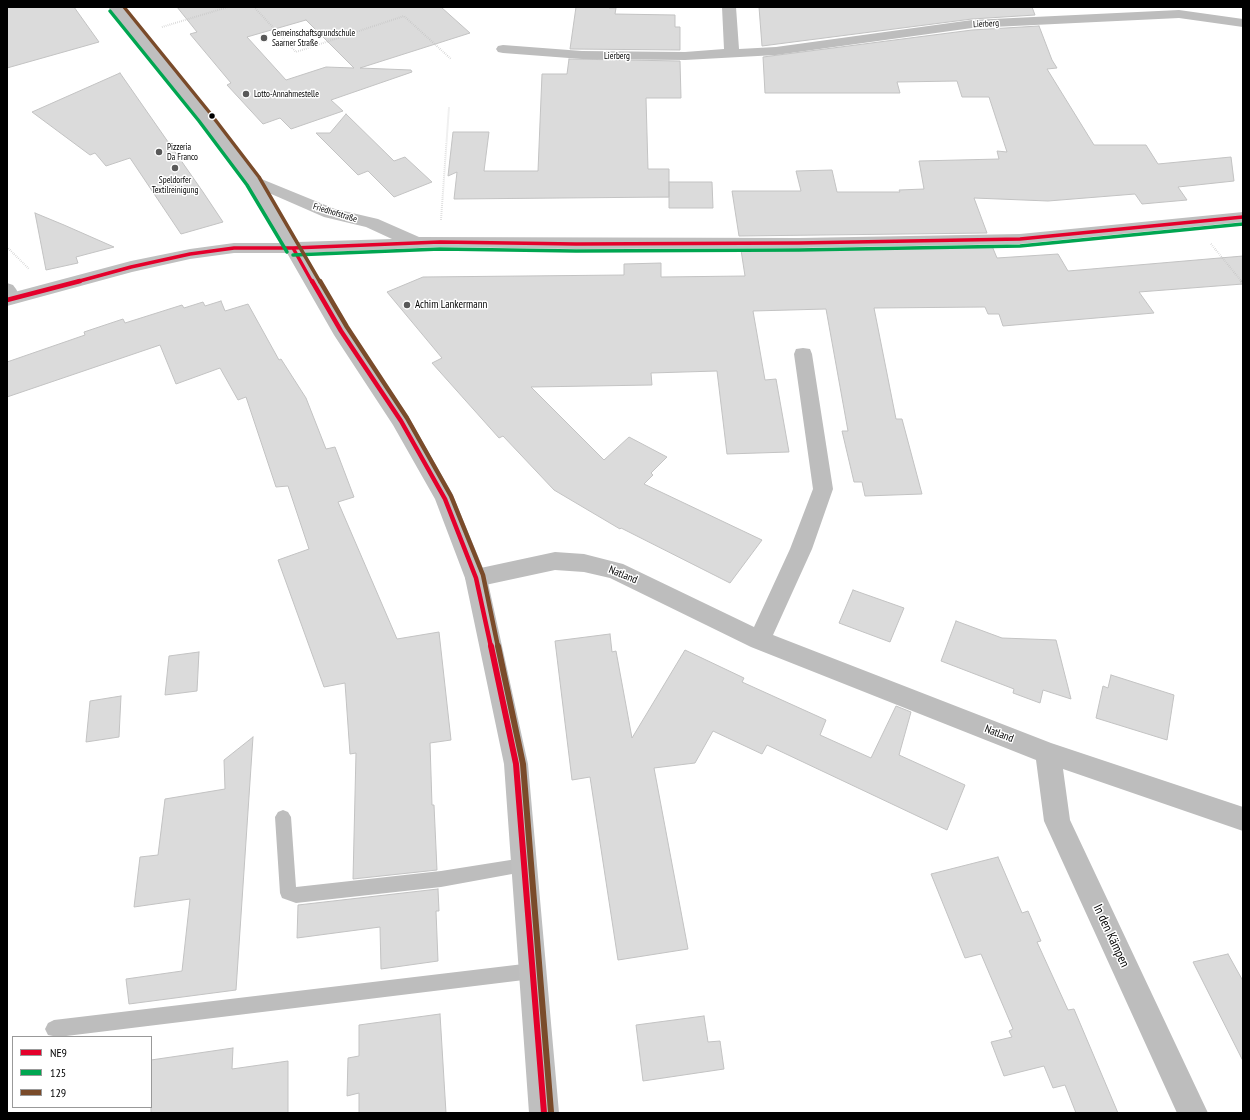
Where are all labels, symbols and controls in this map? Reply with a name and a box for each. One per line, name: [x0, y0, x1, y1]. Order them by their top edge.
street label: Lierberg: [973, 18, 999, 30]
place label: Gemeinschaftsgrundschule Saarner Straße: [272, 28, 355, 49]
marker: Gemeinschaftsgrundschule Saarner Straße: [259, 33, 269, 43]
street label: Lierberg: [604, 51, 630, 61]
marker: Lotto-Annahmestelle: [241, 89, 251, 99]
place label: Lotto-Annahmestelle: [254, 89, 319, 99]
unlabelled marker: [207, 111, 217, 121]
place label: Pizzeria Da Franco: [167, 142, 198, 163]
marker: Pizzeria Da Franco: [154, 147, 164, 157]
marker: Speldorfer Textilreinigung: [170, 163, 180, 173]
place label: Speldorfer Textilreinigung: [152, 175, 198, 196]
street label: Friedhofstraße: [312, 201, 358, 225]
place label: Achim Lankermann: [415, 298, 487, 312]
marker: Achim Lankermann: [402, 300, 412, 310]
street label: Natland: [607, 563, 639, 587]
street label: Natland: [983, 722, 1015, 746]
street label: In den Kämpen: [1090, 902, 1132, 970]
legend: [12, 1036, 152, 1108]
text: NE9: [50, 1045, 67, 1060]
text: 125: [50, 1065, 66, 1080]
text: 129: [50, 1085, 66, 1100]

